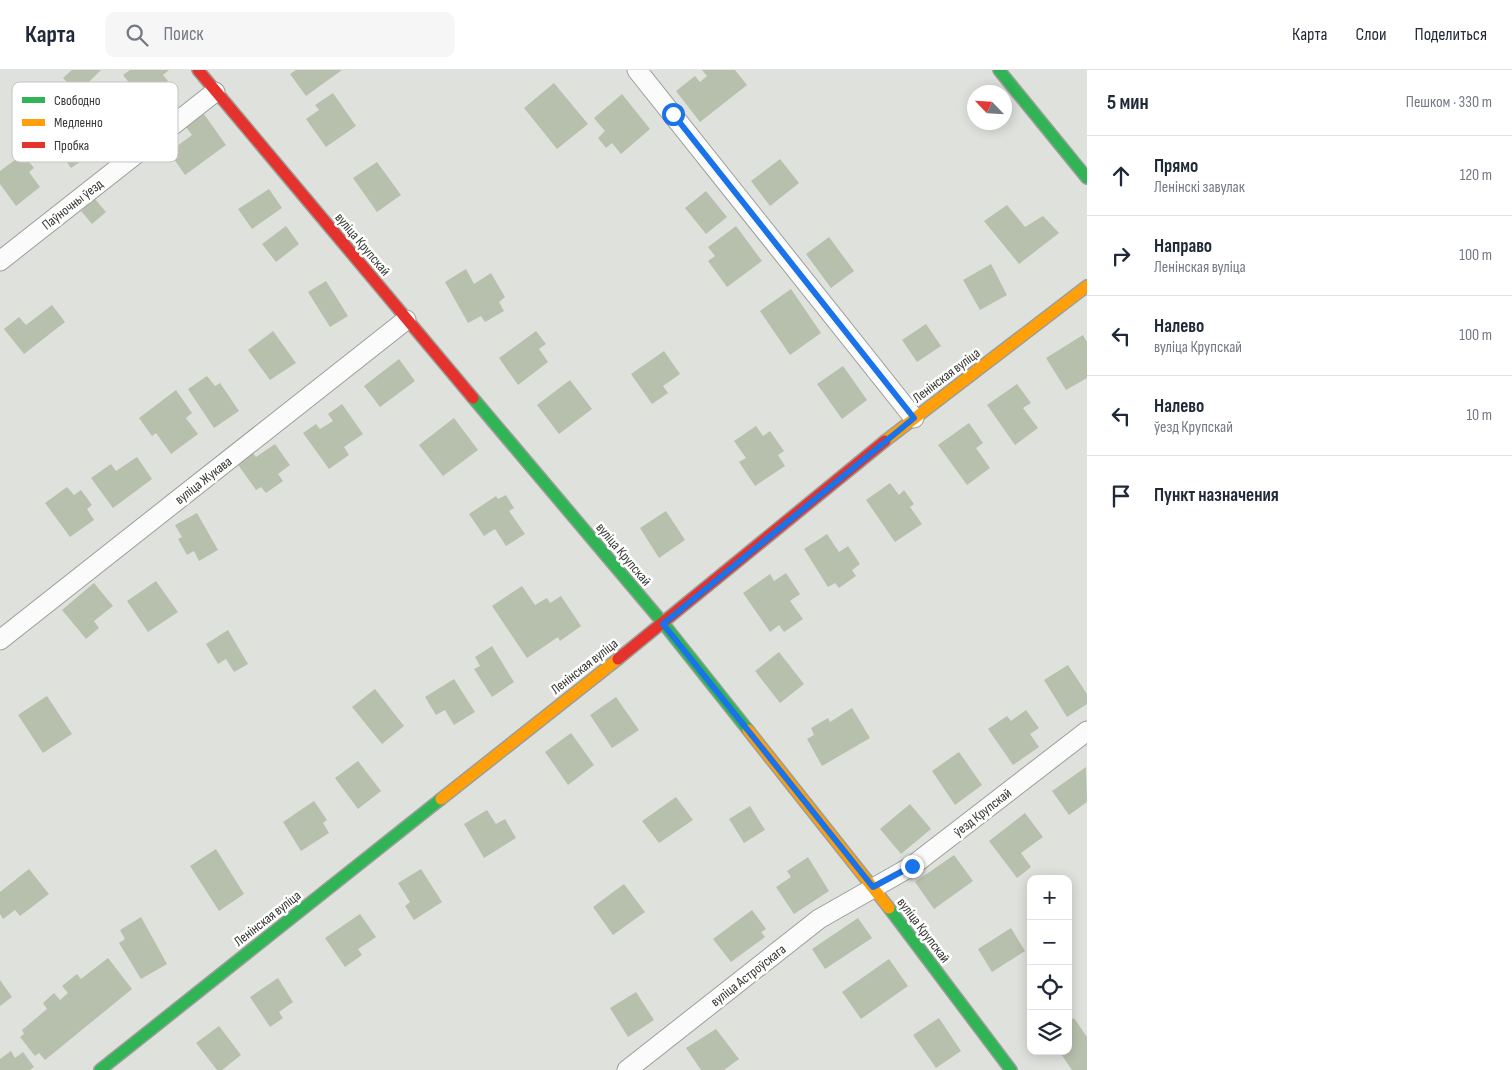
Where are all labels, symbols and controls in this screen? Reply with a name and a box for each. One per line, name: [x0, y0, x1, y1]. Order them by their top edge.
search box: [105, 12, 455, 57]
text: Карта: [25, 20, 75, 49]
icon: search: [123, 21, 151, 49]
text: Поиск: [163, 23, 204, 46]
text: Карта: [1292, 24, 1328, 45]
text: Слои: [1356, 24, 1387, 45]
text: Поделиться: [1415, 24, 1487, 45]
legend: [12, 82, 178, 162]
north arrow: [967, 85, 1012, 130]
text: 5 мин: [1107, 90, 1149, 115]
text: Свободно: [54, 92, 101, 109]
text: Пешком · 330 m: [1406, 93, 1492, 112]
route start: [662, 103, 685, 126]
text: Медленно: [54, 114, 103, 131]
text: Пробка: [54, 137, 89, 154]
text: Прямо: [1154, 155, 1198, 178]
icon: ahead: [1107, 162, 1135, 190]
text: 120 m: [1460, 166, 1492, 185]
street label: Паўночны ўезд: [38, 175, 106, 233]
text: Ленінскі завулак: [1154, 178, 1245, 197]
street label: вуліца Крупскай: [331, 209, 394, 279]
text: Направо: [1154, 235, 1212, 258]
icon: right: [1107, 242, 1135, 270]
text: 100 m: [1459, 246, 1492, 265]
text: Ленінская вуліца: [1154, 258, 1246, 277]
text: Налево: [1154, 315, 1204, 338]
icon: left: [1107, 322, 1135, 350]
text: 100 m: [1459, 326, 1492, 345]
text: вуліца Крупскай: [1154, 338, 1242, 357]
street label: Ленінская вуліца: [909, 344, 983, 406]
text: Налево: [1154, 395, 1204, 418]
icon: left: [1107, 402, 1135, 430]
text: 10 m: [1466, 406, 1492, 425]
text: ўезд Крупскай: [1154, 418, 1233, 437]
street label: вуліца Жукава: [171, 453, 235, 508]
icon: arrive: [1107, 482, 1135, 510]
text: Пункт назначения: [1154, 484, 1279, 507]
street label: вуліца Крупскай: [592, 519, 655, 589]
street label: Ленінская вуліца: [547, 635, 621, 698]
street label: ўезд Крупскай: [950, 784, 1015, 840]
route end: [901, 855, 924, 878]
map controls: [1027, 875, 1072, 1055]
button: +: [1027, 875, 1072, 920]
street label: Ленінская вуліца: [230, 887, 304, 950]
street label: вуліца Крупскай: [894, 894, 954, 966]
button: −: [1027, 920, 1072, 965]
street label: вуліца Астроўскага: [707, 941, 789, 1010]
button: locate: [1027, 965, 1072, 1010]
button: layers: [1027, 1010, 1072, 1055]

